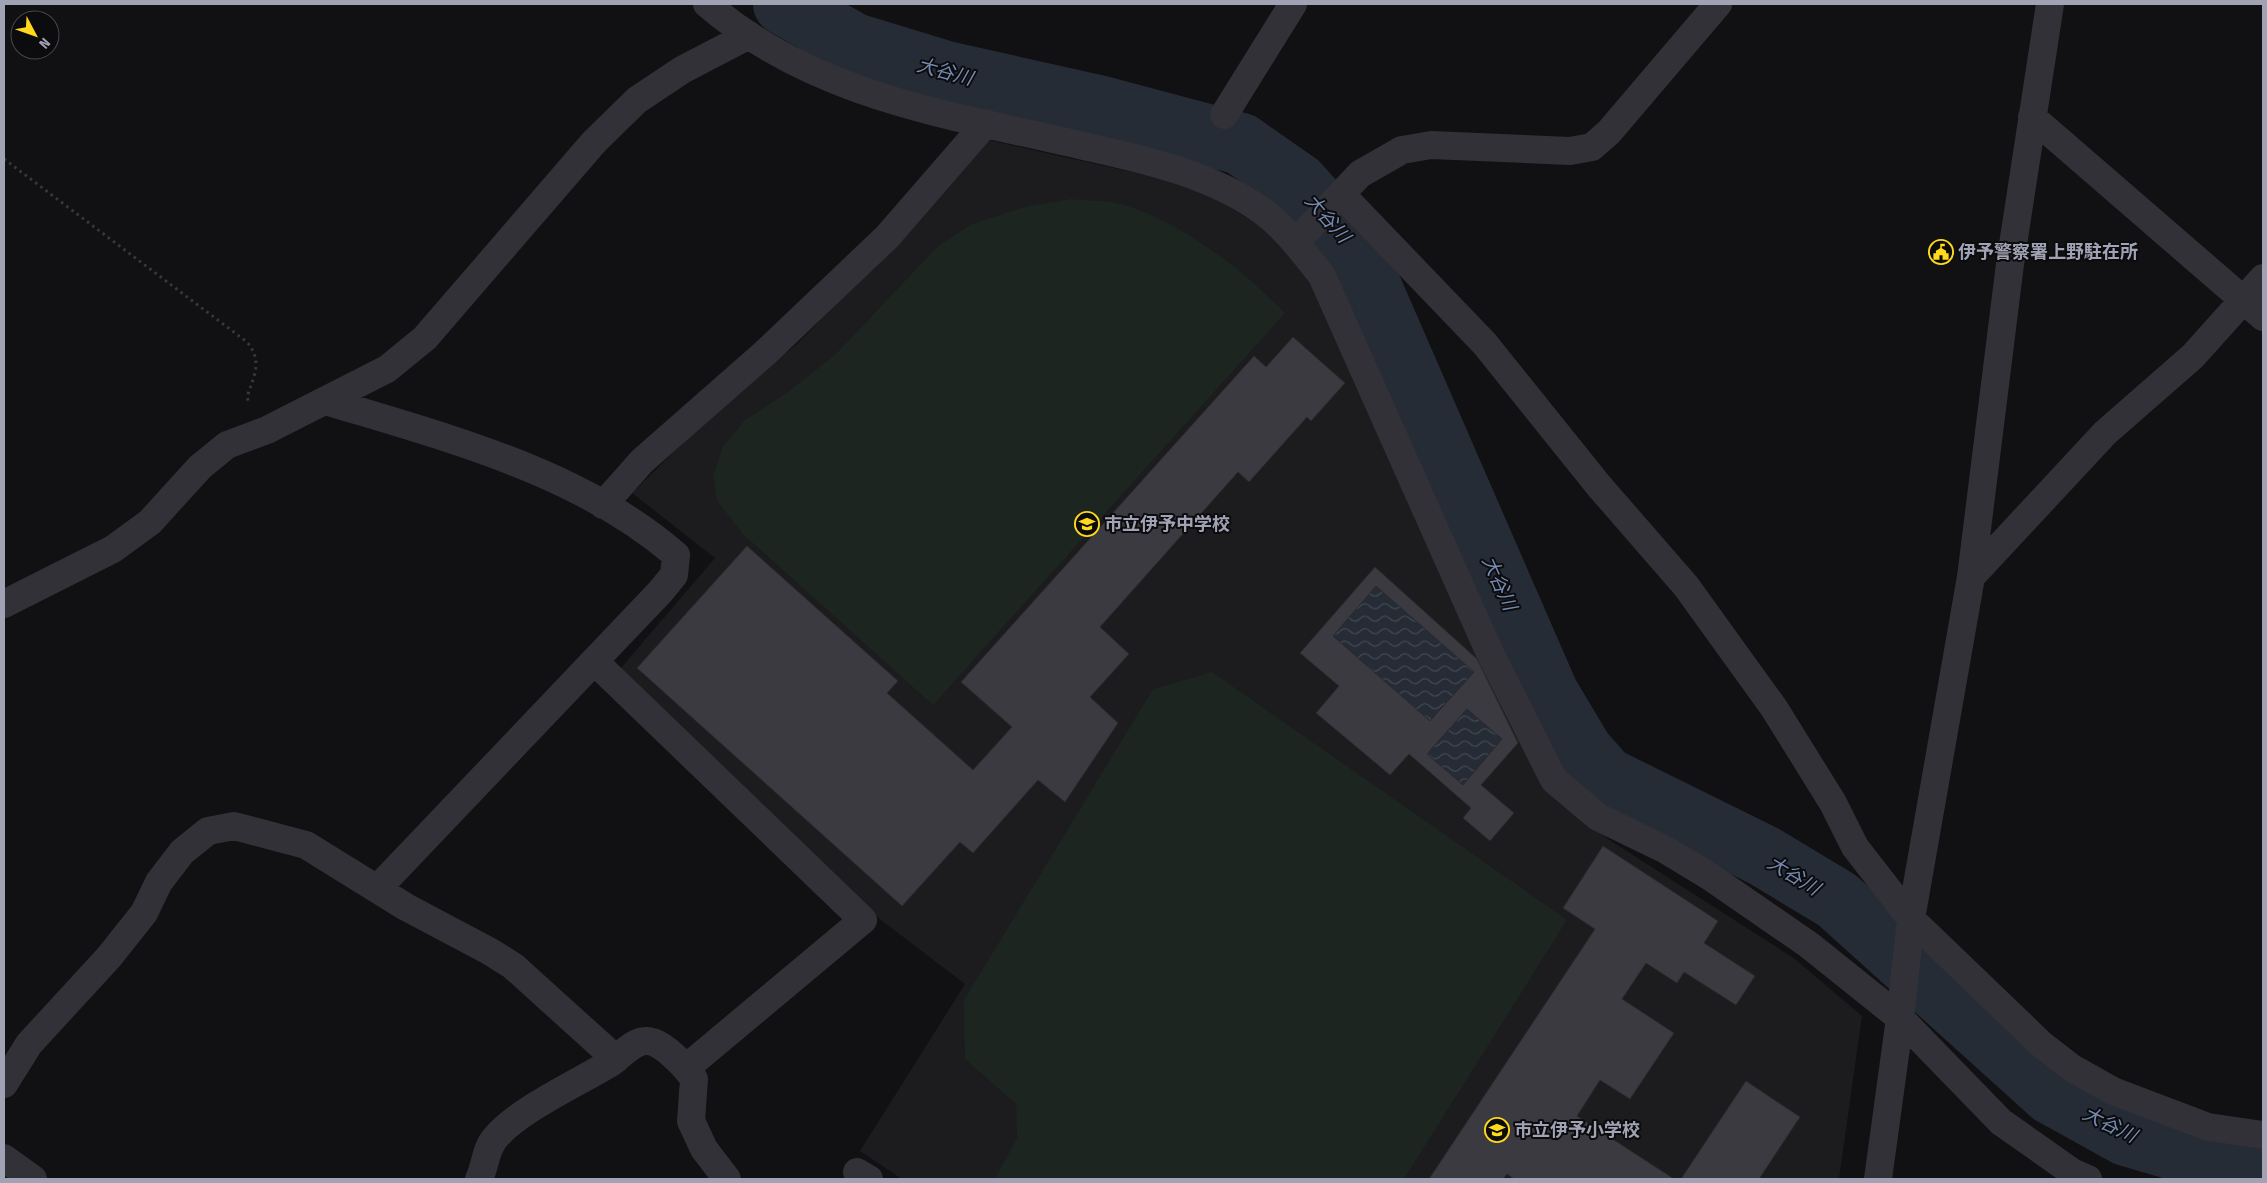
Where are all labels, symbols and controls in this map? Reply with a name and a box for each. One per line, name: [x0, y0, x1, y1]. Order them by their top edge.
north arrow: [10, 10, 60, 60]
text: N: [35, 34, 54, 52]
water label: 大谷川: [914, 53, 977, 90]
water label: 大谷川: [1300, 189, 1356, 249]
public building icon: 伊予警察署上野駐在所: [1928, 239, 1954, 265]
place label: 伊予警察署上野駐在所: [1958, 241, 2138, 263]
school or university icon: 市立伊予中学校: [1074, 511, 1100, 537]
place label: 市立伊予中学校: [1104, 513, 1230, 535]
water label: 大谷川: [1477, 552, 1522, 616]
water label: 大谷川: [1763, 851, 1826, 901]
water label: 大谷川: [2079, 1102, 2142, 1148]
school or university icon: 市立伊予小学校: [1484, 1117, 1510, 1143]
place label: 市立伊予小学校: [1514, 1119, 1640, 1141]

